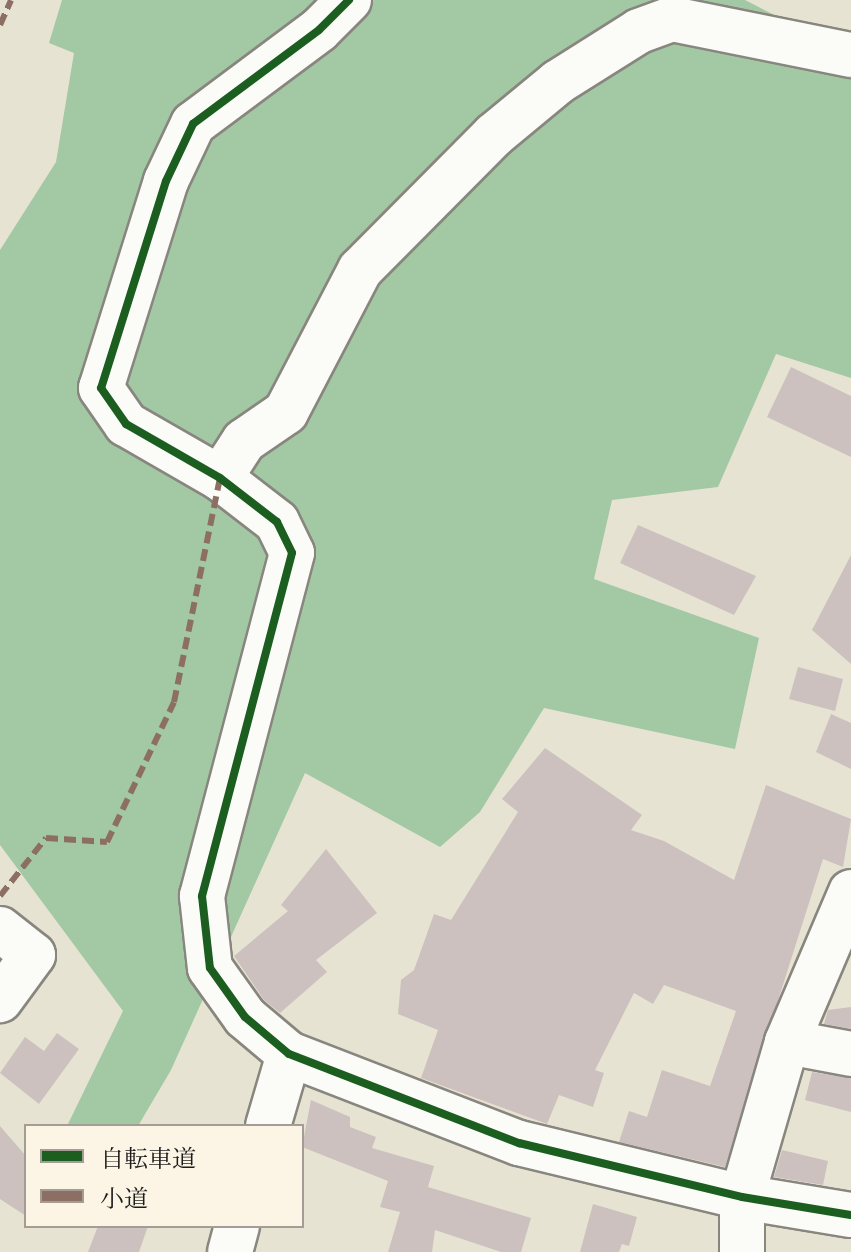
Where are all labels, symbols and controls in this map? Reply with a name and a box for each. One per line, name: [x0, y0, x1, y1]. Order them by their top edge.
legend: [24, 1124, 304, 1228]
text: 自転車道: [100, 1144, 196, 1174]
text: 小道: [100, 1184, 148, 1214]

